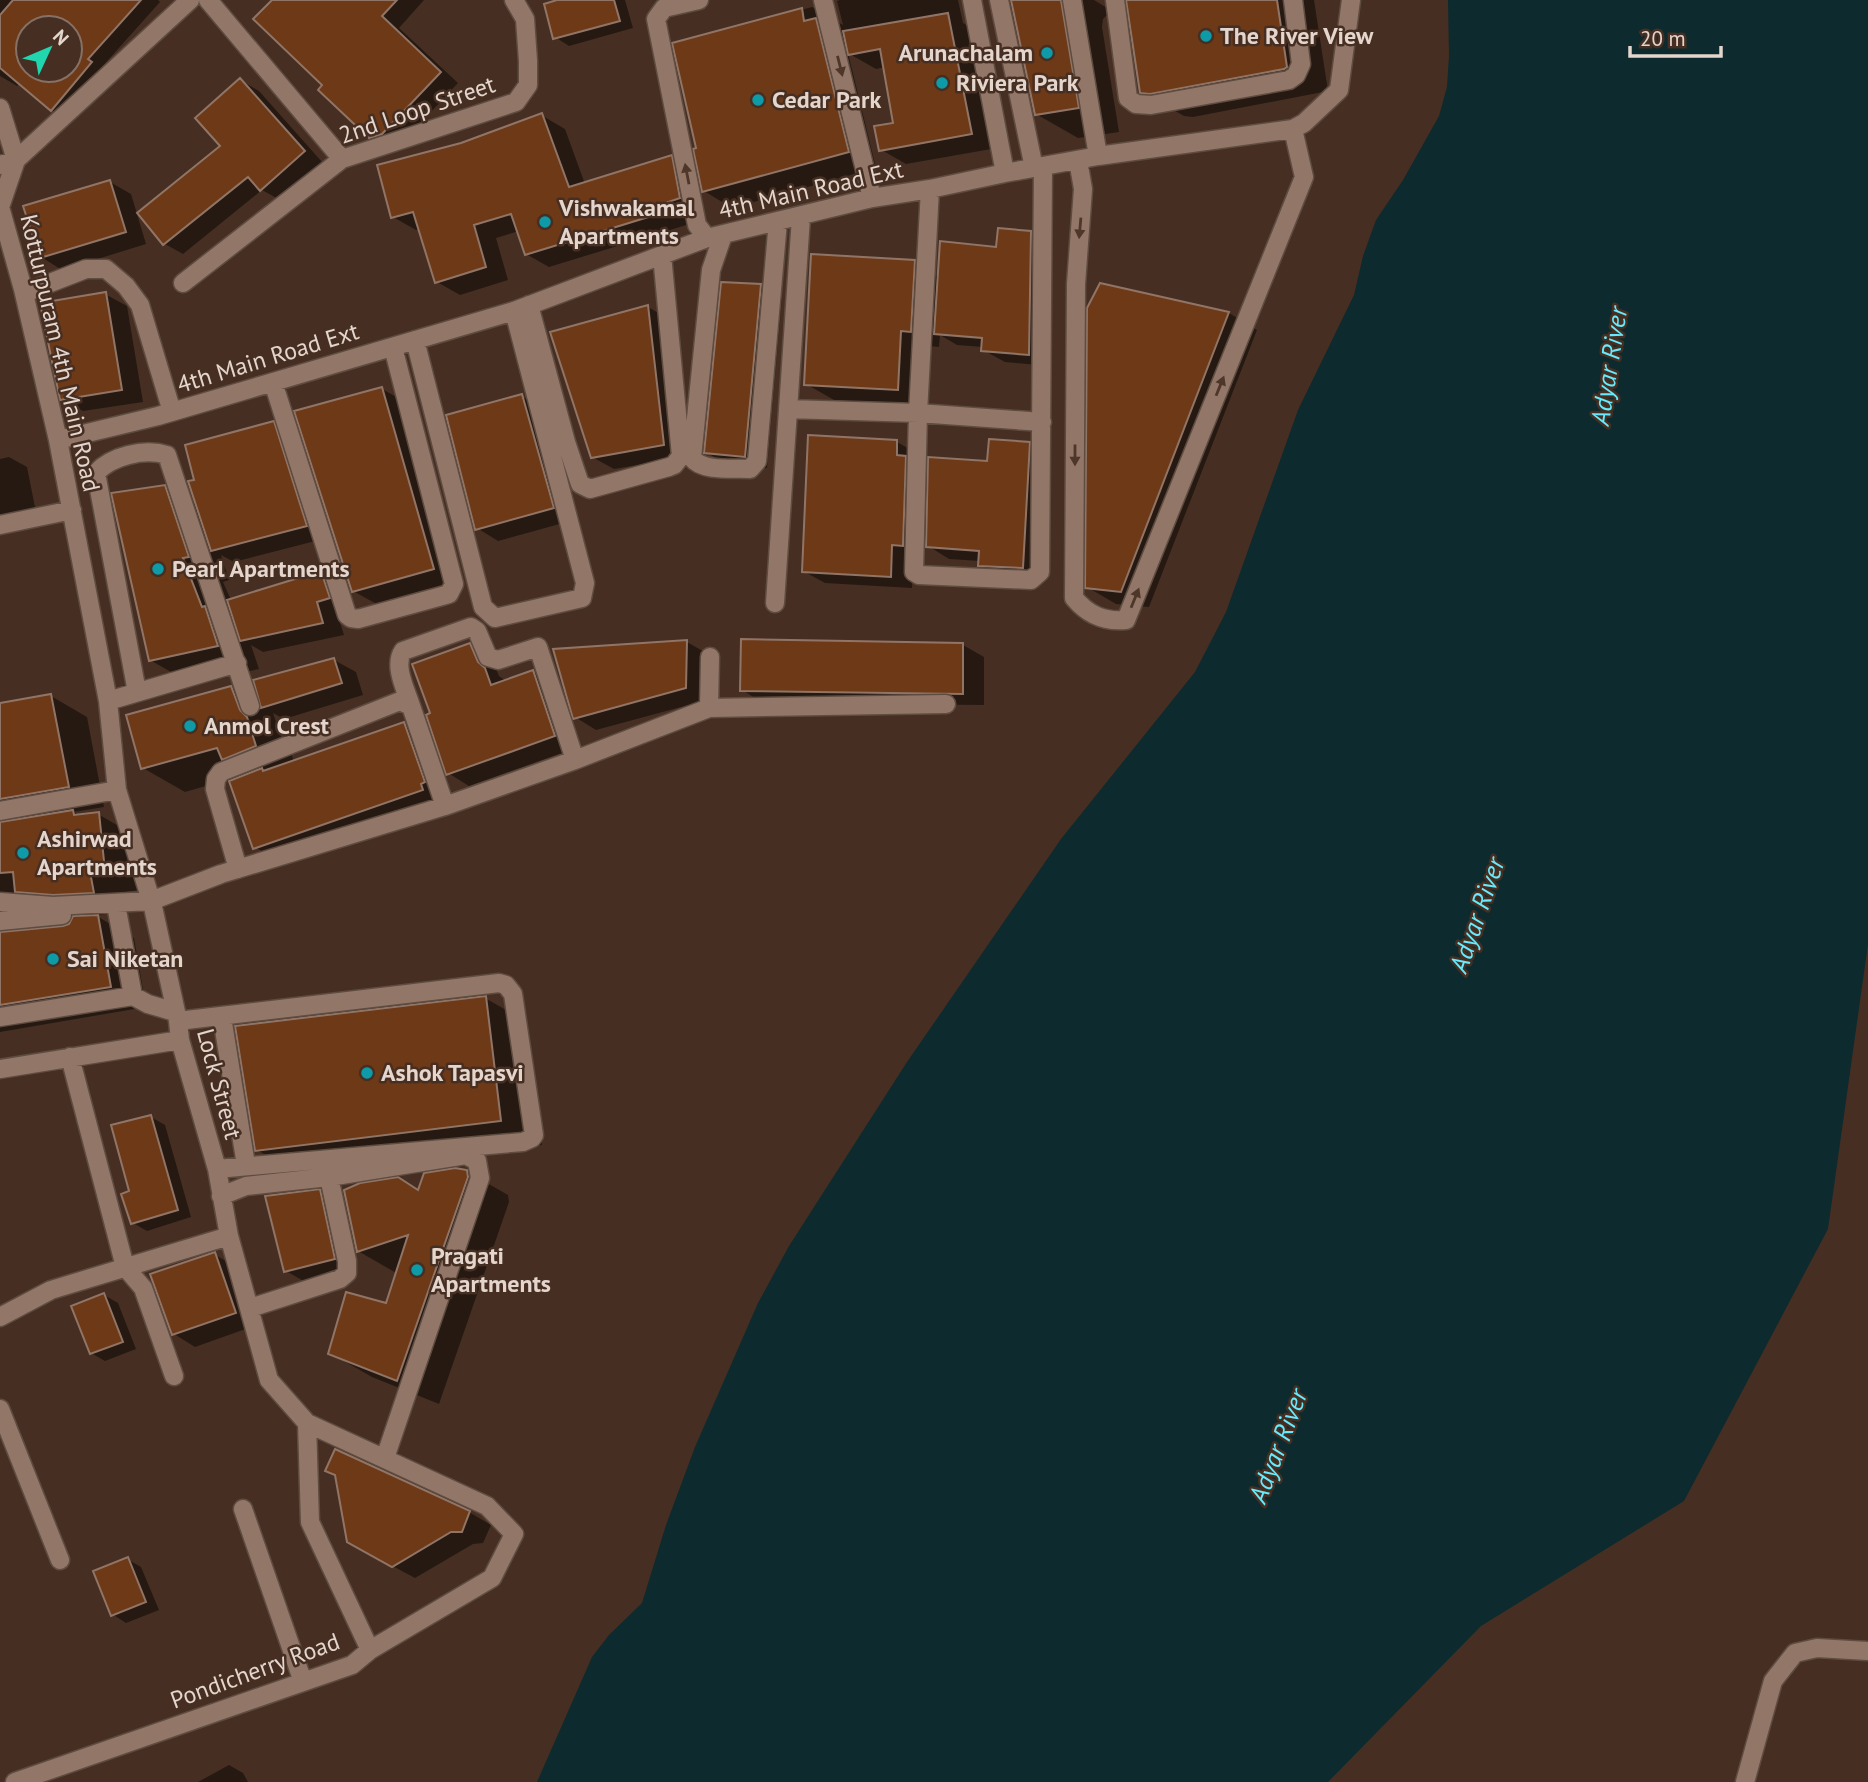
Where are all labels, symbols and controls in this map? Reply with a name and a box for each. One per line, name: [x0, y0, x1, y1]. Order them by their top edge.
north arrow: [14, 14, 84, 84]
scale bar: [1630, 14, 1721, 58]
place label: The River View: [1220, 20, 1374, 51]
text: N: [48, 24, 74, 50]
text: 20 m: [1640, 25, 1686, 52]
marker: The River View: [1198, 28, 1214, 44]
place label: Arunachalam: [899, 37, 1033, 68]
marker: Arunachalam: [1039, 45, 1055, 61]
one-way arrow: [835, 55, 846, 77]
place label: Riviera Park: [956, 67, 1079, 98]
street label: 2nd Loop Street: [335, 68, 499, 151]
marker: Riviera Park: [934, 75, 950, 91]
place label: Cedar Park: [772, 84, 881, 115]
marker: Cedar Park: [750, 92, 766, 108]
street label: 4th Main Road Ext: [716, 153, 906, 226]
one-way arrow: [681, 163, 692, 185]
place label: Vishwakamal Apartments: [558, 192, 695, 251]
street label: Kotturpuram 4th Main Road: [13, 211, 108, 495]
marker: Vishwakamal Apartments: [537, 214, 553, 230]
one-way arrow: [1074, 217, 1085, 239]
water label: Adyar River: [1583, 303, 1634, 429]
street label: 4th Main Road Ext: [173, 315, 362, 400]
one-way arrow: [1214, 376, 1225, 397]
one-way arrow: [1069, 444, 1080, 466]
place label: Pearl Apartments: [172, 553, 350, 584]
marker: Pearl Apartments: [150, 561, 166, 577]
one-way arrow: [1129, 587, 1140, 608]
place label: Anmol Crest: [204, 710, 330, 741]
marker: Anmol Crest: [182, 718, 198, 734]
place label: Ashirwad Apartments: [37, 823, 157, 882]
marker: Ashirwad Apartments: [15, 845, 31, 861]
water label: Adyar River: [1441, 852, 1512, 978]
place label: Sai Niketan: [67, 943, 183, 974]
marker: Sai Niketan: [45, 951, 61, 967]
street label: Lock Street: [190, 1025, 249, 1143]
place label: Ashok Tapasvi: [381, 1057, 524, 1088]
marker: Ashok Tapasvi: [359, 1065, 375, 1081]
place label: Pragati Apartments: [431, 1240, 551, 1299]
marker: Pragati Apartments: [409, 1262, 425, 1278]
water label: Adyar River: [1240, 1383, 1315, 1508]
street label: Pondicherry Road: [166, 1626, 344, 1716]

